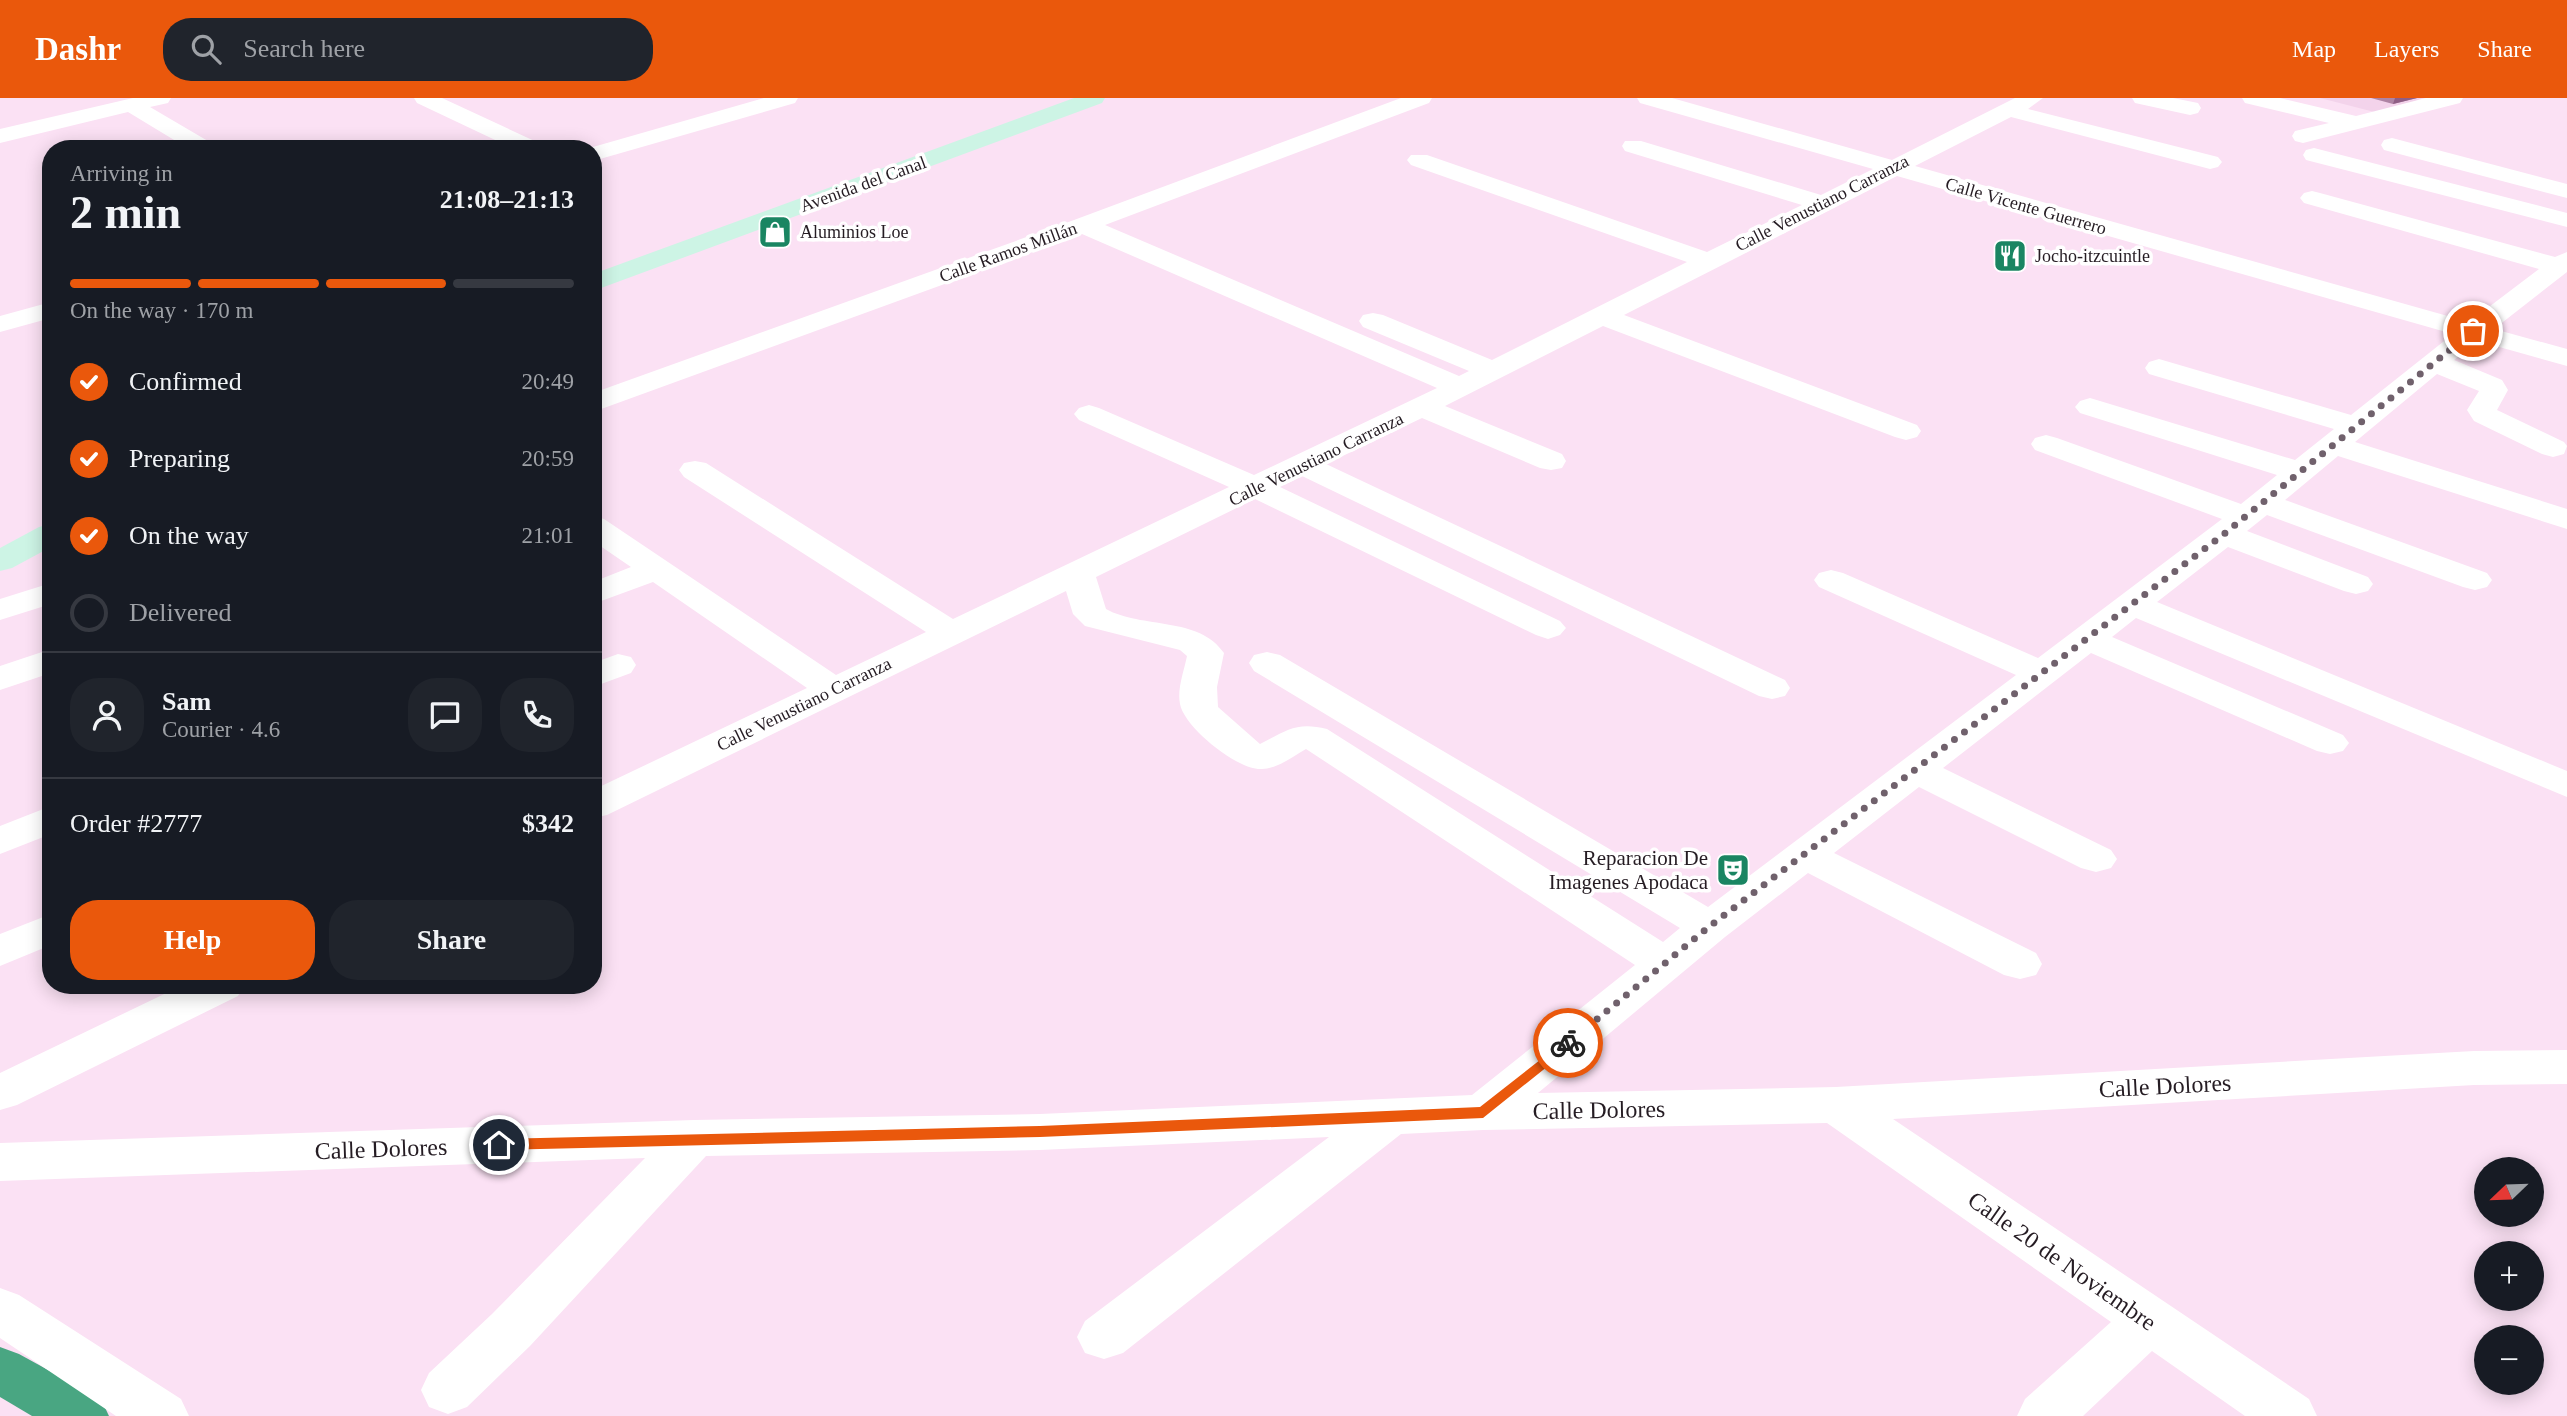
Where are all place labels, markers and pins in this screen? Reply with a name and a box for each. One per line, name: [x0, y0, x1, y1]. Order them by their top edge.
shop icon: Aluminios Loe: [756, 213, 794, 251]
place label: Aluminios Loe: [800, 222, 909, 242]
restaurant icon: Jocho-itzcuintle: [1991, 237, 2029, 275]
place label: Jocho-itzcuintle: [2035, 246, 2150, 266]
pin: [2443, 301, 2503, 361]
place label: Reparacion De Imagenes Apodaca: [1549, 846, 1709, 894]
theatre icon: Reparacion De Imagenes Apodaca: [1714, 851, 1752, 889]
pin: [469, 1115, 529, 1175]

